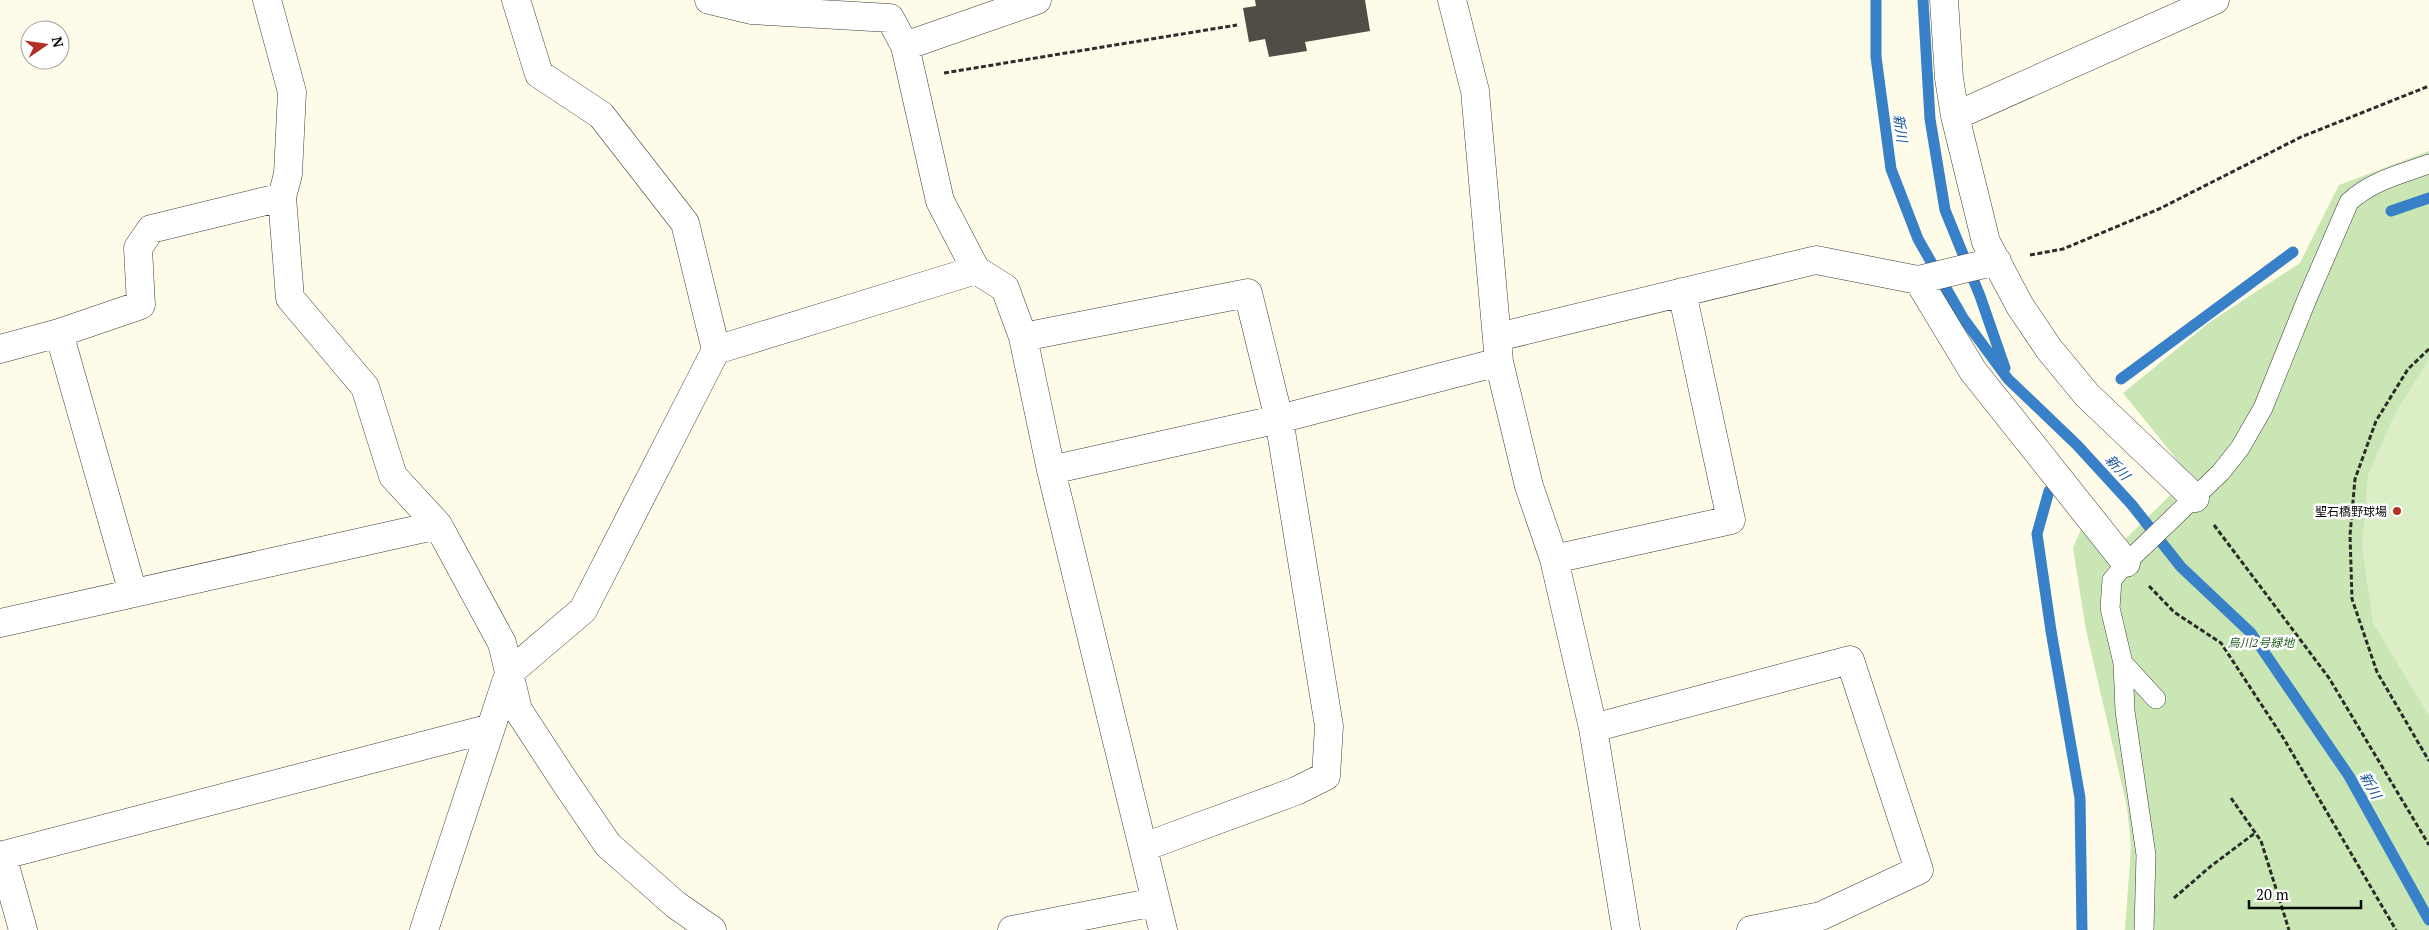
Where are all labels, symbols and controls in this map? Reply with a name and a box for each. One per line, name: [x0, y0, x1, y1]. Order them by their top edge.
north arrow: [20, 20, 70, 70]
text: N: [48, 35, 69, 50]
water label: 新川: [1890, 113, 1913, 145]
water label: 新川: [2102, 450, 2136, 485]
place label: 聖石橋野球場: [2315, 504, 2387, 519]
marker: 聖石橋野球場: [2391, 505, 2403, 517]
park label: 烏川2号緑地: [2228, 635, 2296, 650]
water label: 新川: [2356, 768, 2387, 804]
scale bar: [2249, 878, 2362, 910]
text: 20 m: [2256, 884, 2289, 904]

